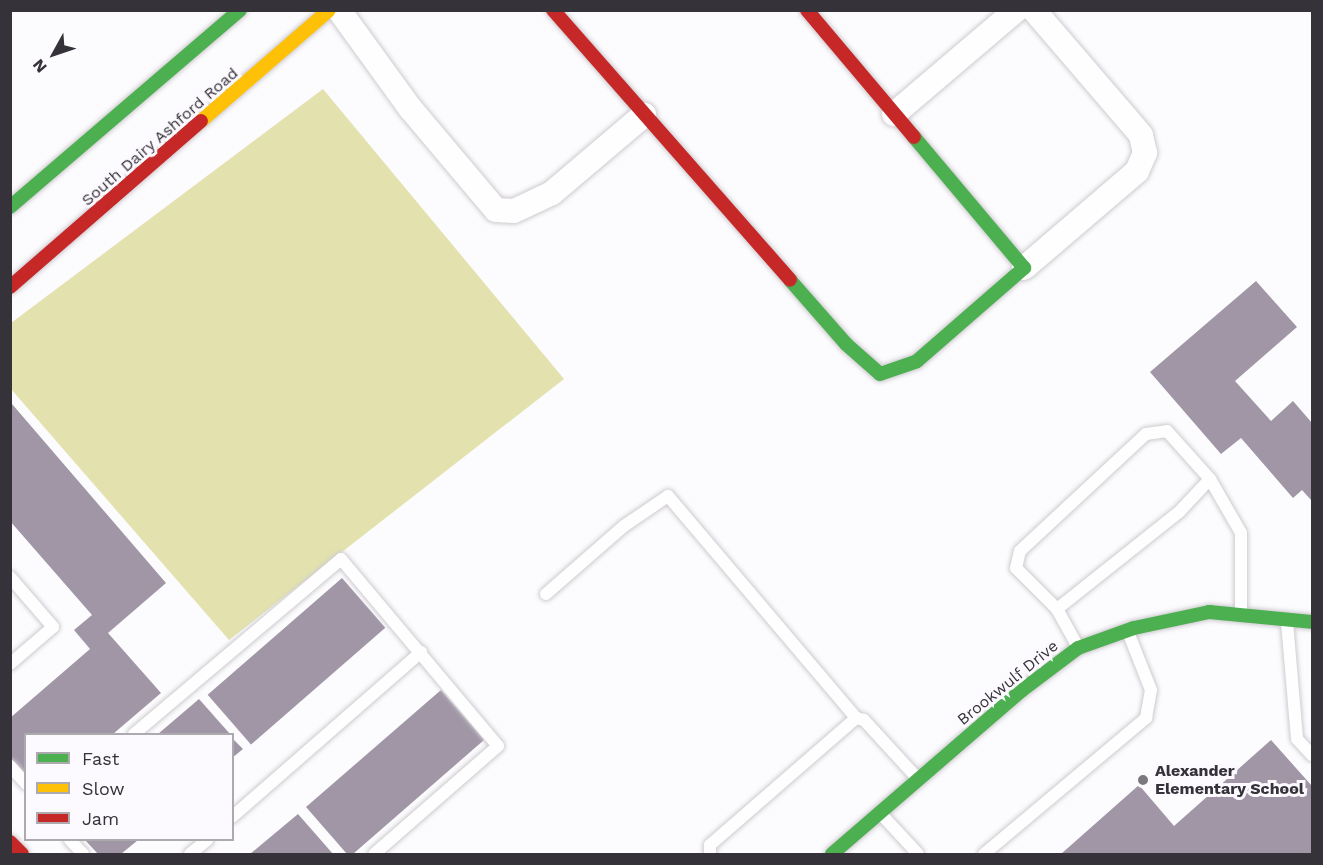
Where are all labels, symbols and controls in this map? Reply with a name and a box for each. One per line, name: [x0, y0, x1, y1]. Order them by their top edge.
north arrow: [24, 24, 84, 84]
text: N: [29, 55, 51, 77]
street label: South Dairy Ashford Road: [77, 63, 243, 211]
street label: Brookwulf Drive: [954, 636, 1062, 730]
legend: [24, 733, 234, 841]
text: Fast: [82, 748, 119, 769]
place label: Alexander Elementary School: [1155, 761, 1304, 799]
marker: Alexander Elementary School: [1136, 773, 1150, 787]
text: Slow: [82, 778, 125, 799]
text: Jam: [82, 808, 119, 829]

